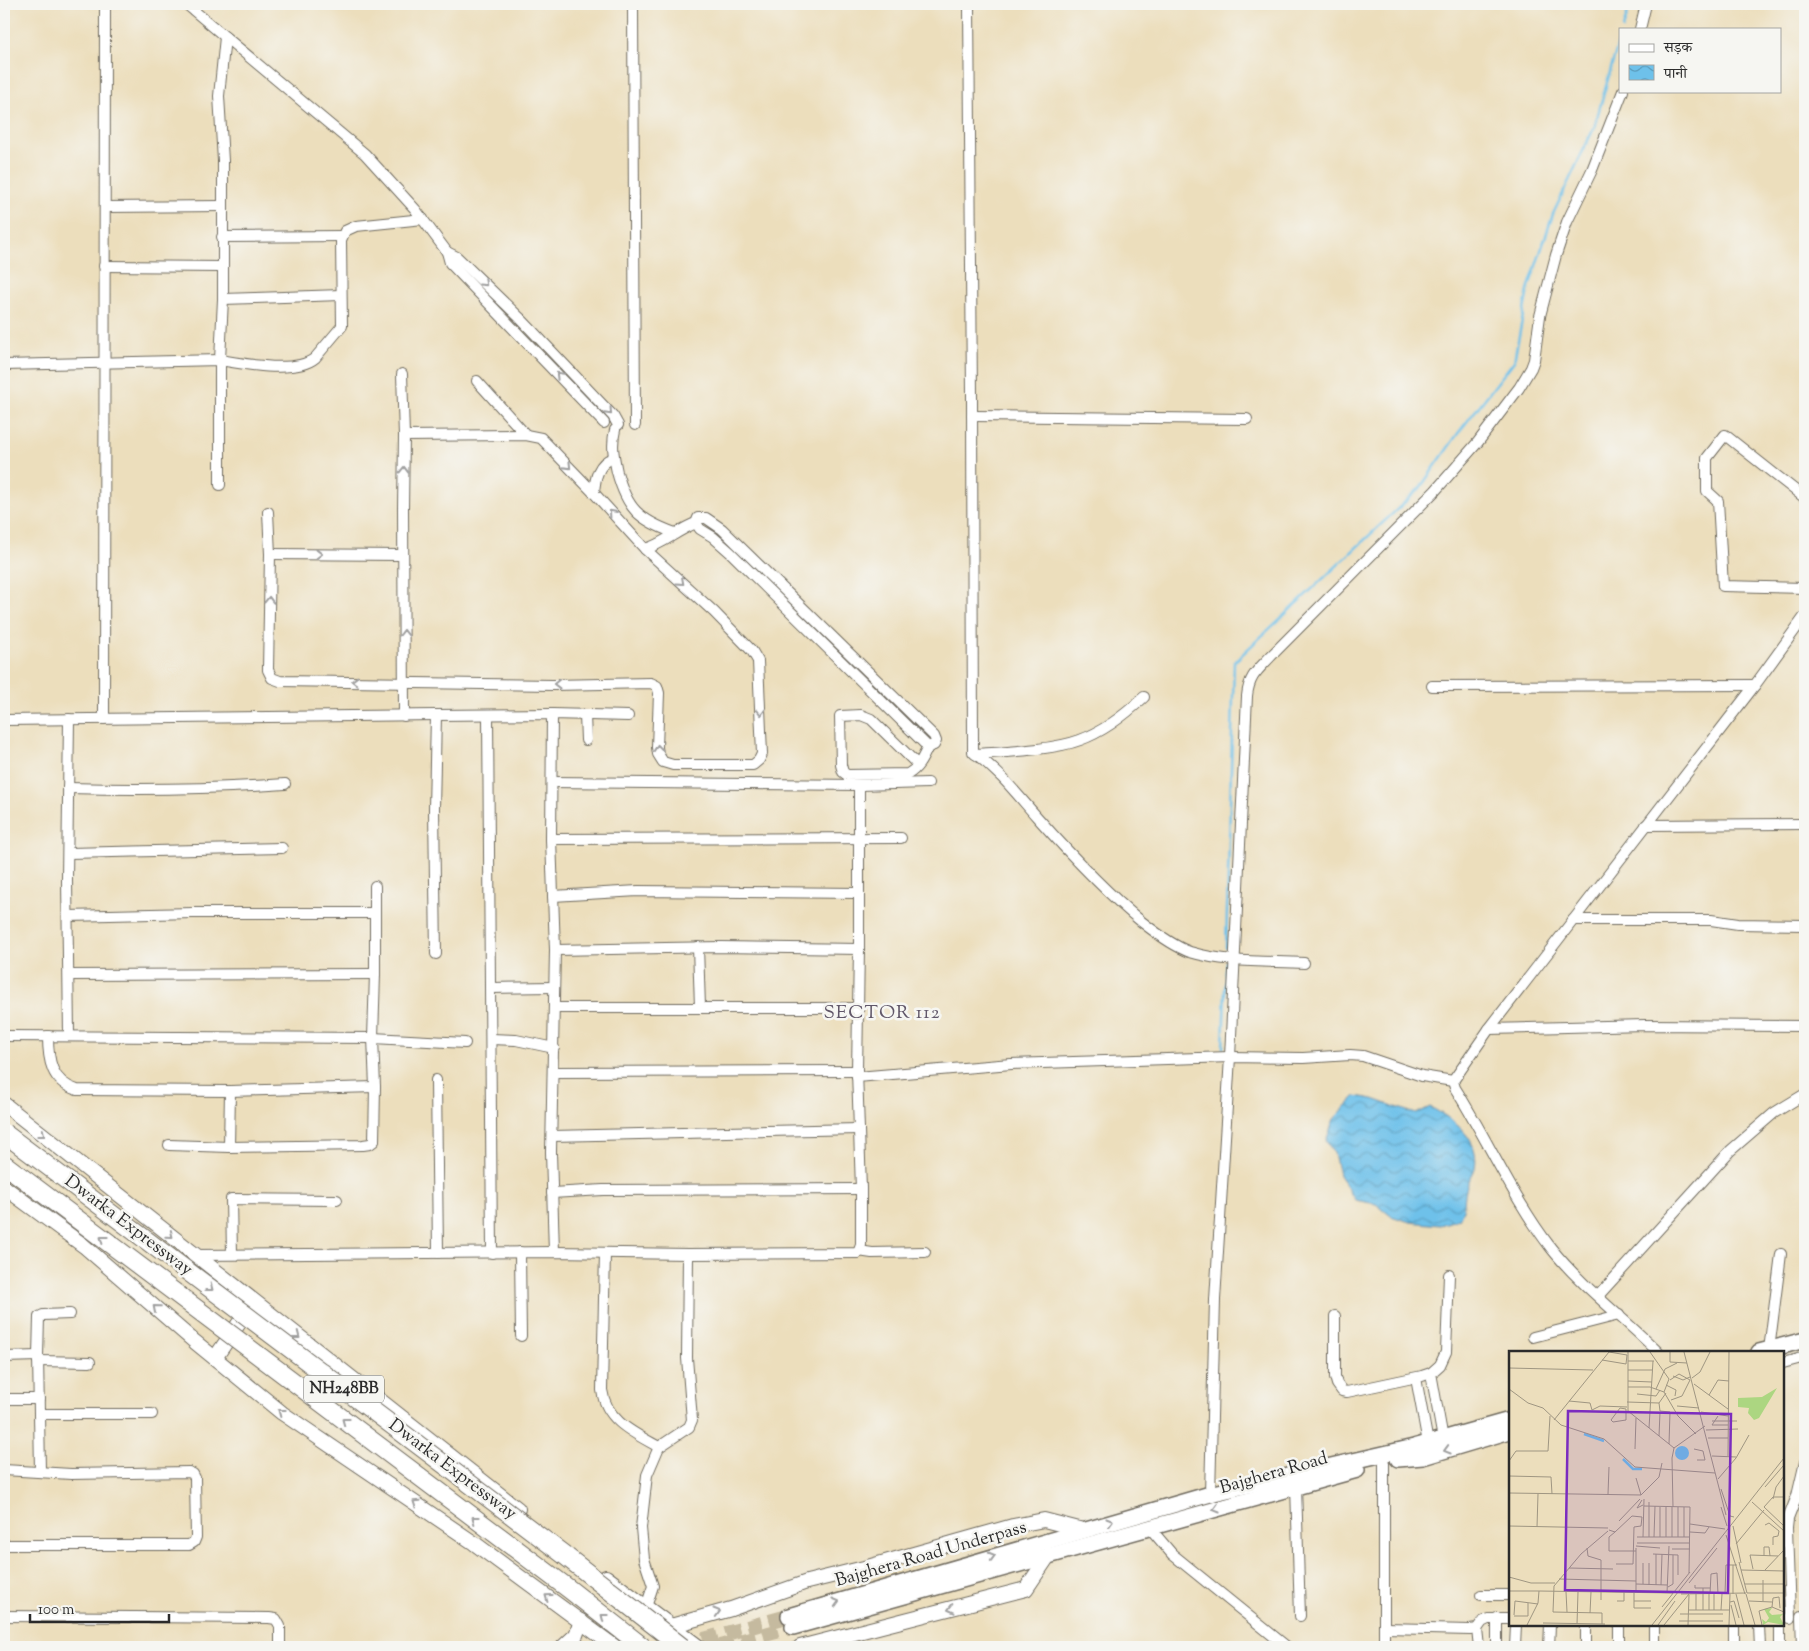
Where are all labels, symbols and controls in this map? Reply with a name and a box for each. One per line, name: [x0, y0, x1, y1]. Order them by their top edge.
legend: [1619, 28, 1782, 92]
text: सड़क: [1663, 38, 1693, 59]
text: पानी: [1663, 64, 1688, 85]
one-way arrow: [478, 277, 487, 286]
one-way arrow: [556, 372, 565, 381]
one-way arrow: [603, 407, 612, 416]
one-way arrow: [562, 460, 571, 469]
one-way arrow: [398, 466, 409, 474]
one-way arrow: [609, 509, 618, 518]
one-way arrow: [315, 549, 323, 559]
one-way arrow: [675, 576, 684, 585]
one-way arrow: [264, 596, 274, 604]
one-way arrow: [399, 629, 409, 636]
one-way arrow: [350, 676, 358, 686]
one-way arrow: [553, 679, 561, 689]
one-way arrow: [756, 708, 766, 716]
one-way arrow: [653, 743, 664, 751]
district label: SECTOR 112: [823, 1000, 941, 1027]
one-way arrow: [36, 1129, 45, 1137]
street label: Dwarka Expressway: [58, 1169, 198, 1283]
one-way arrow: [164, 1230, 173, 1239]
one-way arrow: [99, 1236, 109, 1245]
one-way arrow: [204, 1283, 213, 1291]
one-way arrow: [153, 1306, 162, 1314]
one-way arrow: [291, 1330, 301, 1339]
inset map: [1509, 1351, 1784, 1626]
road number: NH248BB: [304, 1376, 384, 1402]
one-way arrow: [277, 1409, 287, 1418]
street label: Dwarka Expressway: [382, 1413, 522, 1527]
one-way arrow: [341, 1418, 351, 1427]
one-way arrow: [1443, 1444, 1451, 1454]
street label: Bajghera Road: [1217, 1446, 1331, 1502]
one-way arrow: [412, 1500, 422, 1509]
one-way arrow: [1213, 1504, 1221, 1514]
street label: Bajghera Road Underpass: [832, 1515, 1030, 1595]
one-way arrow: [472, 1516, 481, 1524]
one-way arrow: [1106, 1517, 1114, 1527]
one-way arrow: [987, 1552, 996, 1562]
scale bar: [30, 1591, 169, 1623]
one-way arrow: [544, 1594, 554, 1603]
one-way arrow: [832, 1597, 840, 1608]
text: 100 m: [38, 1600, 75, 1621]
one-way arrow: [947, 1603, 955, 1613]
one-way arrow: [713, 1608, 721, 1618]
one-way arrow: [601, 1615, 610, 1623]

